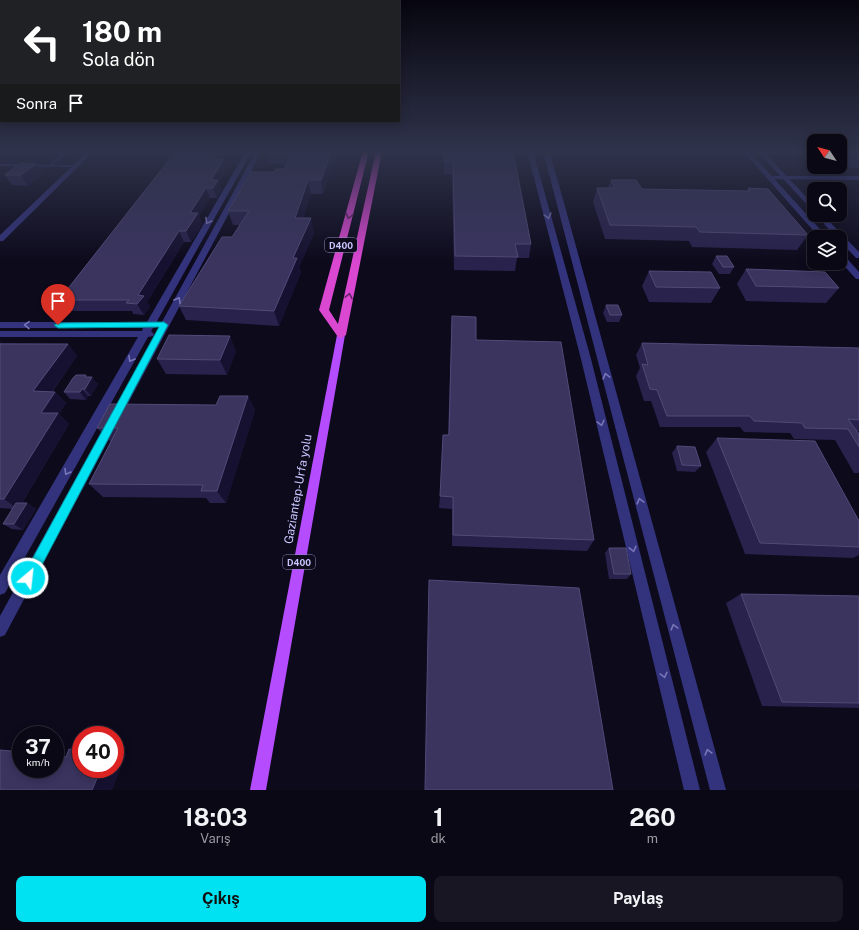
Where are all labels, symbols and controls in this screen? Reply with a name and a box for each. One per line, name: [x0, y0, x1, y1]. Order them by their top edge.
text: 180 m: [82, 15, 162, 48]
icon: left: [16, 16, 68, 68]
text: Sola dön: [82, 49, 155, 70]
icon: arrive: [65, 92, 87, 114]
text: Sonra: [16, 95, 57, 112]
north arrow: [807, 134, 847, 174]
map controls: [807, 134, 847, 270]
button: search: [807, 182, 847, 222]
one-way arrow: [345, 212, 353, 219]
one-way arrow: [543, 212, 552, 219]
one-way arrow: [206, 217, 213, 224]
button: layers: [807, 230, 847, 270]
road number: D400: [325, 238, 357, 252]
pin: [41, 284, 75, 325]
icon: arrive: [47, 290, 69, 312]
one-way arrow: [344, 293, 352, 300]
one-way arrow: [173, 297, 180, 304]
one-way arrow: [24, 321, 30, 329]
one-way arrow: [129, 355, 136, 362]
one-way arrow: [602, 373, 611, 380]
one-way arrow: [597, 420, 605, 426]
street label: Gaziantep-Urfa yolu: [281, 433, 315, 545]
one-way arrow: [64, 468, 71, 475]
one-way arrow: [636, 498, 645, 505]
one-way arrow: [628, 546, 636, 552]
road number: D400: [283, 555, 315, 569]
position arrow: [7, 557, 49, 599]
one-way arrow: [670, 624, 679, 631]
one-way arrow: [659, 672, 667, 678]
speed limit sign: 40: [72, 726, 124, 778]
text: 37: [25, 735, 51, 759]
one-way arrow: [704, 749, 713, 756]
text: km/h: [26, 756, 50, 768]
text: 18:03: [183, 803, 247, 831]
text: 1: [433, 803, 443, 831]
text: 260: [629, 803, 676, 831]
text: Varış: [200, 831, 230, 846]
text: dk: [431, 831, 446, 846]
text: m: [647, 831, 658, 846]
button: Çıkış: [16, 876, 426, 922]
button: Paylaş: [434, 876, 843, 922]

